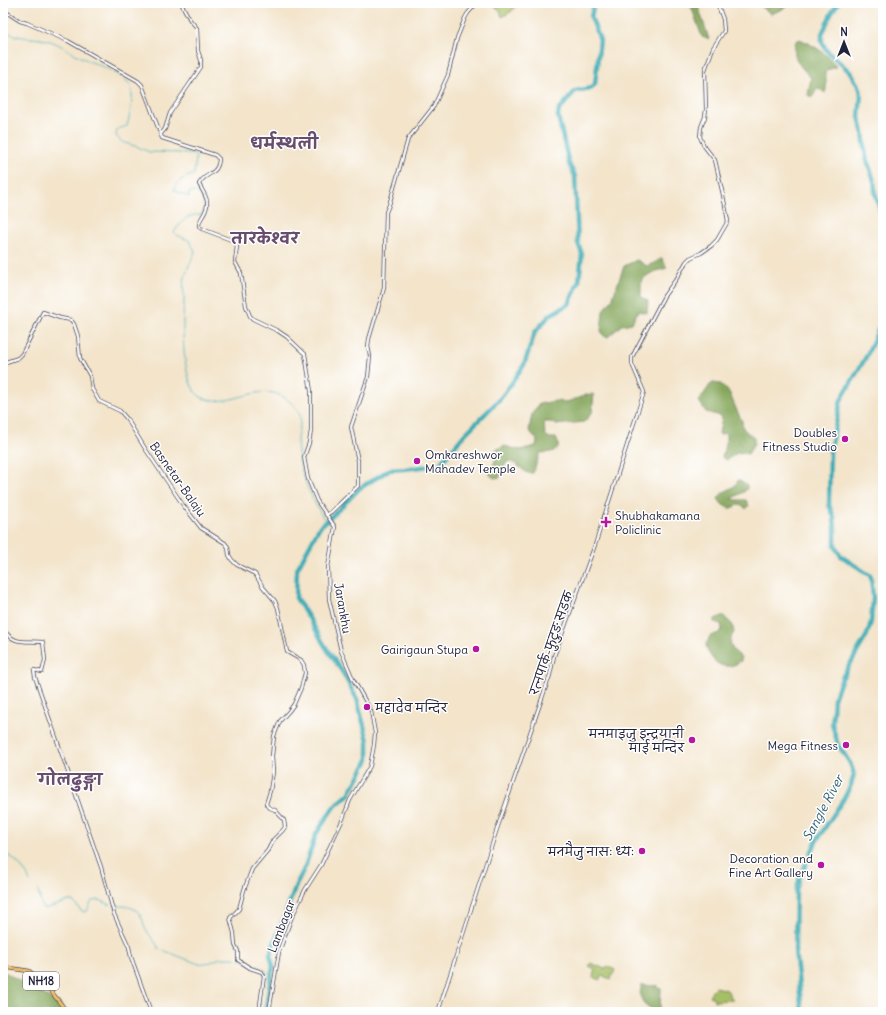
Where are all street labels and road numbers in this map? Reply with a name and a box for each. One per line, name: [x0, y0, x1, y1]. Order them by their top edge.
street label: Basnetar-Balaju: [147, 439, 209, 519]
street label: Jarankhu: [331, 581, 355, 635]
street label: रत्नपार्क-फुटुङ सडक: [524, 587, 577, 698]
street label: Lambagar: [264, 897, 298, 955]
road number: NH18: [23, 972, 59, 990]

